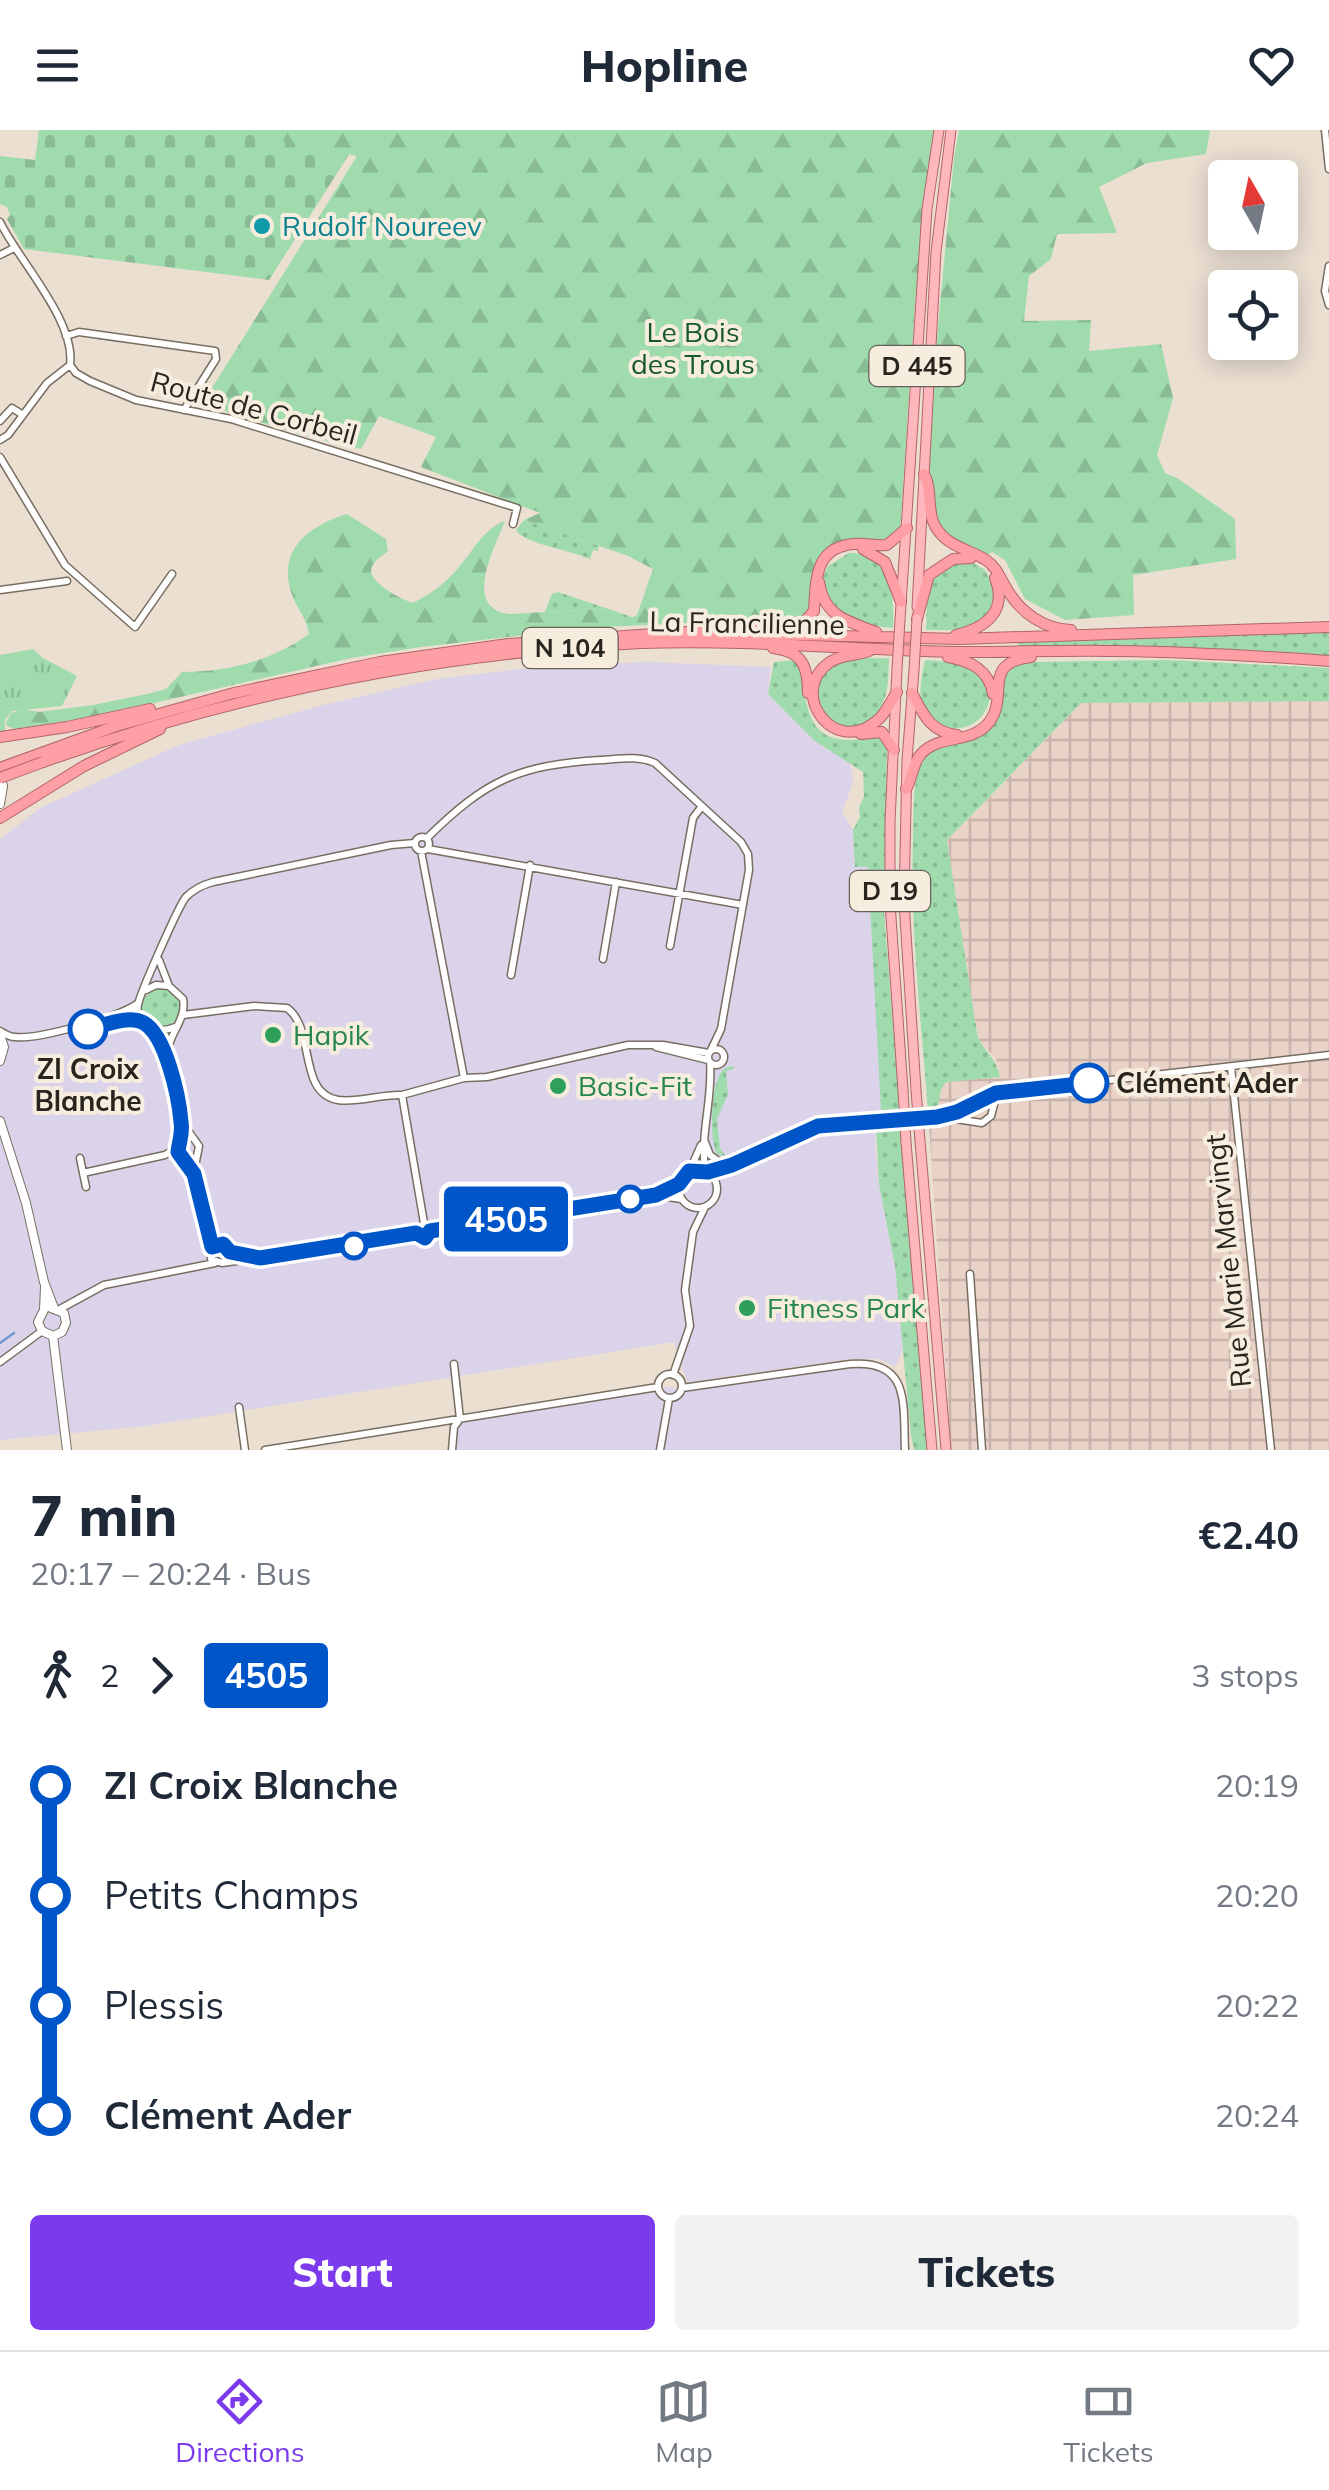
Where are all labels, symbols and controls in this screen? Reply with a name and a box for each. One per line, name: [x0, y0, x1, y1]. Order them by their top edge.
text: Hopline: [581, 37, 748, 93]
icon: menu: [30, 38, 85, 93]
icon: heart: [1244, 38, 1299, 93]
north arrow: [1208, 160, 1298, 250]
map controls: [1208, 160, 1298, 360]
place label: Rudolf Noureev: [282, 208, 482, 243]
marker: Rudolf Noureev: [251, 215, 273, 237]
button: locate: [1208, 270, 1298, 360]
park label: Le Bois des Trous: [631, 314, 755, 381]
road number: D 445: [870, 346, 964, 386]
street label: Route de Corbeil: [147, 363, 361, 452]
street label: La Francilienne: [649, 603, 845, 642]
road number: N 104: [522, 628, 618, 668]
road number: D 19: [850, 871, 930, 911]
marker: ZI Croix Blanche: [69, 1010, 107, 1048]
place label: Hapik: [293, 1017, 370, 1052]
marker: Hapik: [262, 1024, 284, 1046]
place label: ZI Croix Blanche: [34, 1051, 142, 1118]
marker: Clément Ader: [1070, 1064, 1108, 1102]
place label: Clément Ader: [1116, 1065, 1298, 1100]
place label: Basic-Fit: [578, 1068, 692, 1103]
marker: Basic-Fit: [547, 1075, 569, 1097]
street label: Rue Marie Marvingt: [1197, 1132, 1258, 1390]
line badge: 4505: [436, 1186, 576, 1252]
unlabelled marker: [617, 1186, 643, 1212]
text: 4505: [464, 1197, 548, 1241]
unlabelled marker: [341, 1233, 367, 1259]
place label: Fitness Park: [767, 1290, 925, 1325]
marker: Fitness Park: [736, 1297, 758, 1319]
text: 7 min: [30, 1481, 177, 1550]
text: €2.40: [1198, 1511, 1299, 1559]
text: 20:17 – 20:24 · Bus: [30, 1553, 311, 1593]
icon: walk: [30, 1648, 85, 1703]
icon: forward: [134, 1648, 189, 1703]
text: 4505: [224, 1653, 308, 1697]
text: 2: [100, 1655, 119, 1695]
text: 3 stops: [1191, 1655, 1299, 1695]
text: ZI Croix Blanche: [104, 1761, 398, 1809]
text: 20:19: [1215, 1765, 1299, 1805]
text: Petits Champs: [104, 1871, 359, 1919]
text: 20:20: [1215, 1875, 1299, 1915]
text: Plessis: [104, 1981, 224, 2029]
text: 20:22: [1215, 1985, 1299, 2025]
text: Clément Ader: [104, 2091, 351, 2139]
text: 20:24: [1215, 2095, 1299, 2135]
button: Start: [30, 2215, 655, 2330]
button: Tickets: [675, 2215, 1299, 2330]
tab: Directions: [175, 2374, 305, 2469]
tab: Map: [655, 2374, 713, 2469]
tab: Tickets: [1063, 2374, 1154, 2469]

